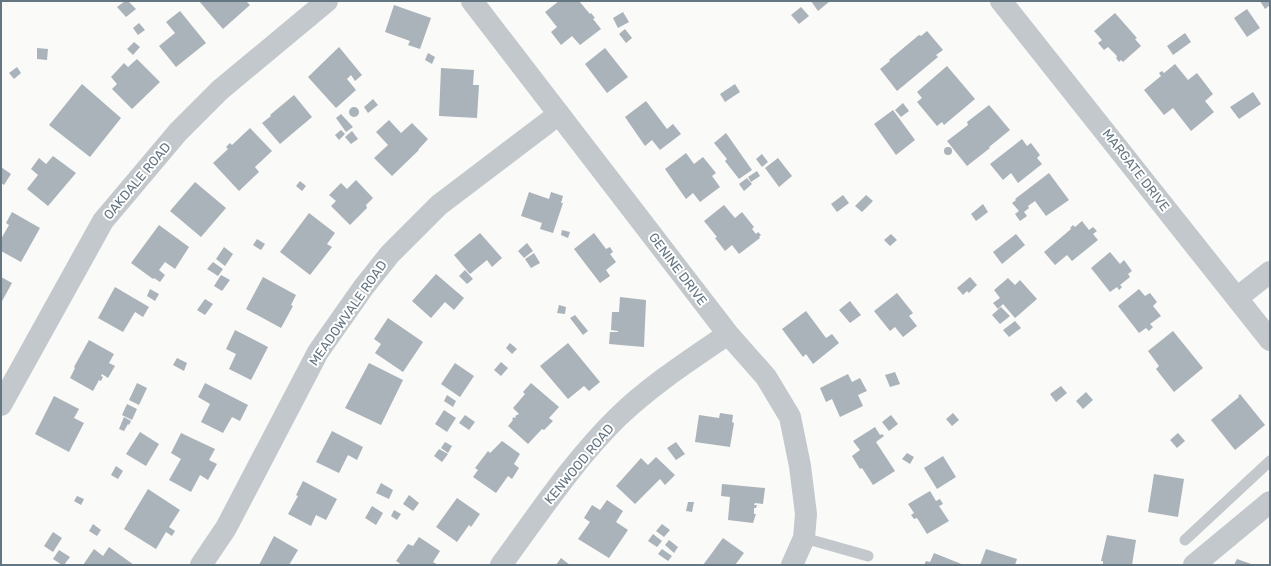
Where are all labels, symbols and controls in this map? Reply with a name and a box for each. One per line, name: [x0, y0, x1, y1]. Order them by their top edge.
street label: MARGATE DRIVE: [1099, 126, 1173, 214]
street label: OAKDALE ROAD: [100, 139, 174, 223]
street label: GENINE DRIVE: [646, 230, 710, 308]
street label: MEADOWVALE ROAD: [306, 258, 390, 368]
street label: KENWOOD ROAD: [541, 421, 617, 507]

